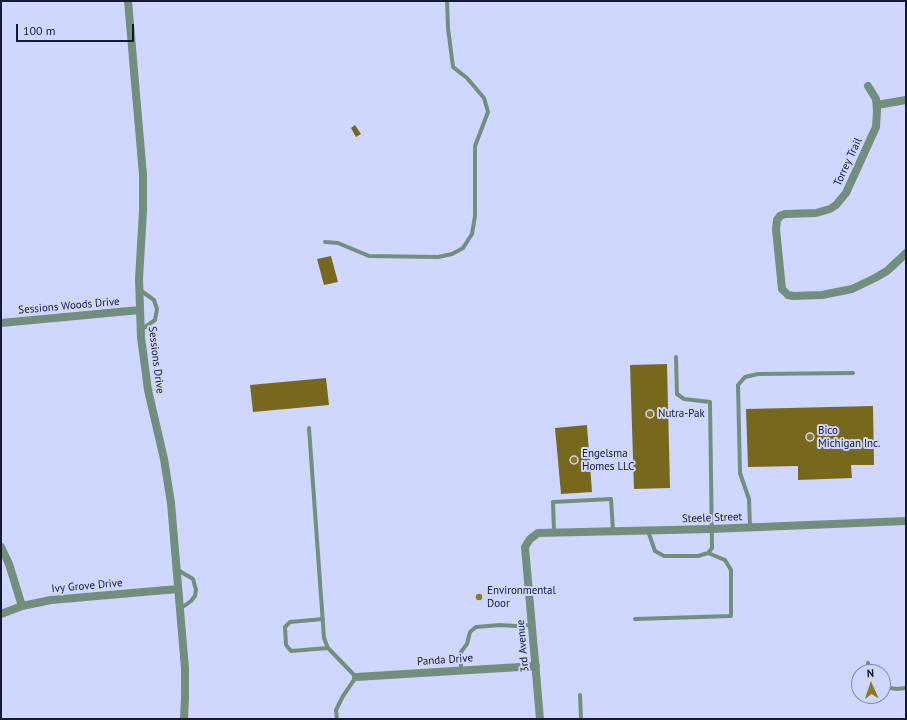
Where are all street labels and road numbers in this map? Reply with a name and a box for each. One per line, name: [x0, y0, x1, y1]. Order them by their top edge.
street label: Torrey Trail: [831, 136, 865, 188]
street label: Sessions Woods Drive: [18, 295, 120, 317]
street label: Sessions Drive: [145, 326, 167, 394]
street label: Steele Street: [682, 510, 742, 526]
street label: Ivy Grove Drive: [51, 576, 123, 596]
street label: 3rd Avenue: [514, 619, 532, 673]
street label: Panda Drive: [417, 651, 473, 669]

